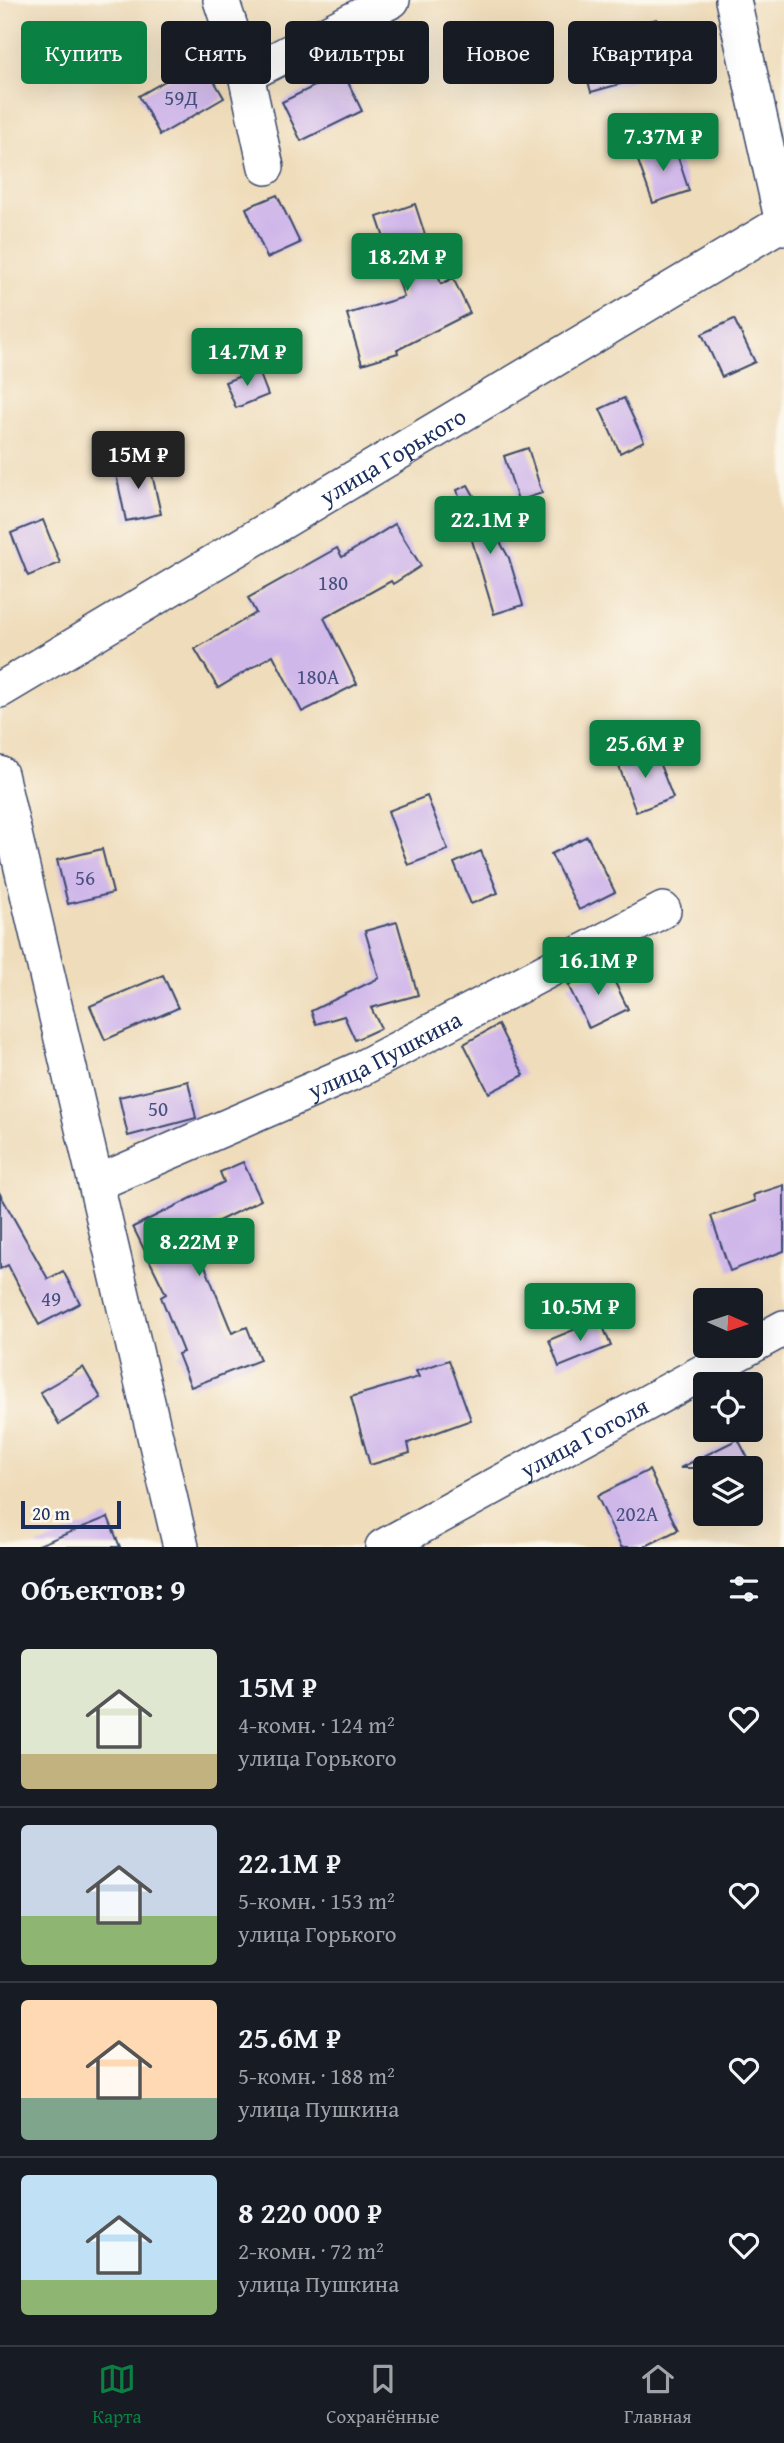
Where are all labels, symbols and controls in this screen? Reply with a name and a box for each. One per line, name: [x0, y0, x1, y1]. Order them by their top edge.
chip: Купить: [21, 21, 147, 84]
chip: Снять: [161, 21, 271, 84]
chip: Фильтры: [285, 21, 429, 84]
chip: Новое: [443, 21, 554, 84]
chip: Квартира: [568, 21, 717, 84]
house number: 59Д: [164, 82, 198, 113]
pin: 7.37M ₽: [598, 114, 728, 173]
text: 7.37M ₽: [623, 119, 703, 152]
pin: 18.2M ₽: [342, 233, 472, 293]
text: 18.2M ₽: [367, 239, 447, 272]
pin: 14.7M ₽: [182, 328, 312, 388]
text: 14.7M ₽: [207, 334, 287, 367]
street label: улица Горького: [312, 398, 472, 514]
pin: 15M ₽: [89, 432, 187, 491]
text: 15M ₽: [108, 437, 168, 470]
pin: 22.1M ₽: [425, 496, 555, 556]
text: 22.1M ₽: [450, 502, 530, 535]
house number: 180: [318, 567, 348, 598]
house number: 180А: [296, 661, 340, 692]
pin: 25.6M ₽: [580, 720, 710, 780]
text: 25.6M ₽: [605, 726, 685, 759]
house number: 56: [75, 862, 95, 893]
pin: 16.1M ₽: [533, 937, 663, 997]
text: 16.1M ₽: [558, 943, 638, 976]
street label: улица Пушкина: [301, 1001, 468, 1108]
house number: 50: [148, 1093, 168, 1124]
pin: 8.22M ₽: [134, 1218, 264, 1278]
text: 8.22M ₽: [159, 1224, 239, 1257]
house number: 49: [41, 1283, 61, 1314]
pin: 10.5M ₽: [515, 1284, 645, 1343]
north arrow: [693, 1288, 763, 1358]
map controls: [693, 1288, 763, 1526]
text: 10.5M ₽: [540, 1289, 620, 1322]
button: locate: [693, 1372, 763, 1442]
street label: улица Гоголя: [512, 1388, 655, 1487]
button: layers: [693, 1456, 763, 1526]
scale bar: [21, 1498, 121, 1530]
house number: 202А: [615, 1498, 659, 1529]
text: 20 m: [32, 1499, 70, 1527]
text: Объектов: 9: [21, 1567, 185, 1611]
icon: filters: [725, 1570, 763, 1608]
text: 15M ₽: [238, 1664, 317, 1708]
icon: home: [77, 1677, 161, 1761]
icon: heart: [725, 1700, 763, 1738]
text: 4-комн. · 124 m²: [238, 1708, 395, 1741]
text: улица Горького: [238, 1741, 397, 1774]
text: 22.1M ₽: [238, 1840, 341, 1884]
icon: home: [77, 1853, 161, 1937]
icon: heart: [725, 1876, 763, 1914]
text: 5-комн. · 153 m²: [238, 1884, 395, 1917]
text: улица Горького: [238, 1917, 397, 1950]
text: 25.6M ₽: [238, 2015, 341, 2059]
icon: home: [77, 2028, 161, 2112]
icon: heart: [725, 2051, 763, 2089]
text: 5-комн. · 188 m²: [238, 2059, 395, 2092]
text: улица Пушкина: [238, 2092, 399, 2125]
text: 8 220 000 ₽: [238, 2190, 382, 2234]
icon: home: [77, 2203, 161, 2287]
icon: heart: [725, 2226, 763, 2264]
text: 2-комн. · 72 m²: [238, 2234, 384, 2267]
text: улица Пушкина: [238, 2267, 399, 2300]
tab: Карта: [92, 2360, 142, 2430]
tab: Сохранённые: [326, 2360, 439, 2430]
tab: Главная: [624, 2360, 692, 2430]

